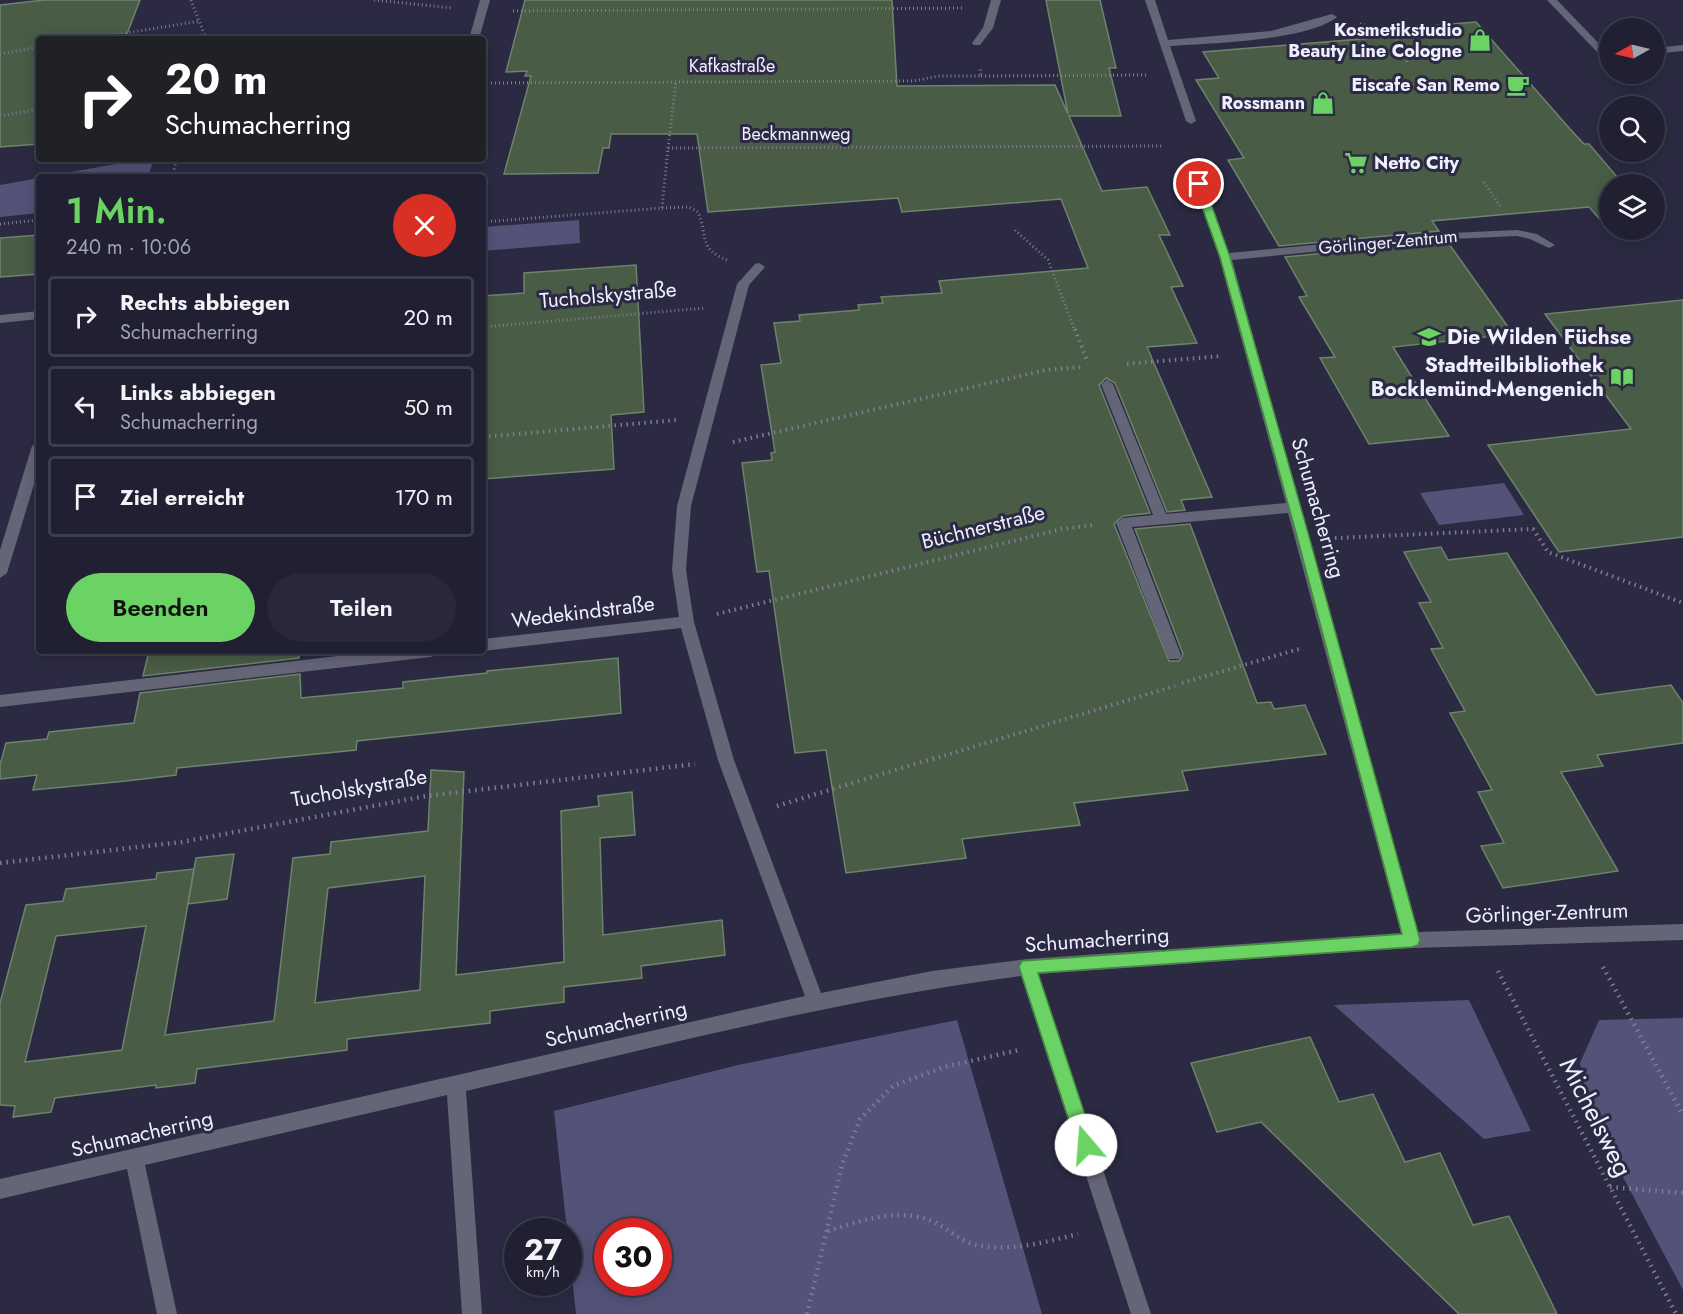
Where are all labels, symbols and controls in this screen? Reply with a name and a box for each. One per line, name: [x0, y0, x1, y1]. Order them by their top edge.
place label: Kosmetikstudio Beauty Line Cologne: [1288, 17, 1462, 64]
north arrow: [1599, 18, 1665, 84]
map controls: [1599, 18, 1665, 240]
shop icon: Kosmetikstudio Beauty Line Cologne: [1467, 27, 1493, 53]
text: 20 m: [165, 49, 267, 110]
street label: Kafkastraße: [689, 53, 775, 79]
icon: right: [66, 60, 144, 138]
place label: Eiscafe San Remo: [1351, 72, 1500, 98]
cafe icon: Eiscafe San Remo: [1505, 72, 1531, 98]
place label: Rossmann: [1221, 90, 1305, 116]
shop icon: Rossmann: [1310, 90, 1336, 116]
button: search: [1599, 96, 1665, 162]
text: Schumacherring: [165, 105, 351, 144]
street label: Beckmannweg: [742, 121, 850, 147]
supermarket icon: Netto City: [1343, 150, 1369, 176]
place label: Netto City: [1374, 150, 1459, 176]
pin: [1173, 158, 1224, 209]
icon: arrive: [1182, 167, 1215, 200]
button: layers: [1599, 174, 1665, 240]
text: 1 Min.: [66, 184, 167, 236]
button: close: [393, 194, 456, 257]
street label: Görlinger-Zentrum: [1317, 223, 1459, 261]
text: 240 m · 10:06: [66, 233, 191, 262]
street label: Tucholskystraße: [538, 274, 678, 316]
text: Rechts abbiegen: [120, 286, 290, 318]
icon: right: [69, 300, 102, 333]
text: 20 m: [404, 301, 453, 333]
text: Schumacherring: [120, 318, 258, 347]
place label: Die Wilden Füchse: [1447, 322, 1631, 352]
school or university icon: Die Wilden Füchse: [1416, 324, 1442, 350]
place label: Stadtteilbibliothek Bocklemünd-Mengenich: [1371, 350, 1604, 404]
library icon: Stadtteilbibliothek Bocklemünd-Mengenich: [1609, 364, 1635, 390]
text: Links abbiegen: [120, 376, 276, 408]
icon: left: [69, 390, 102, 423]
text: 50 m: [404, 391, 453, 423]
text: Schumacherring: [120, 408, 258, 437]
street label: Schumacherring: [1284, 434, 1352, 582]
icon: arrive: [69, 480, 102, 513]
text: Ziel erreicht: [120, 481, 244, 513]
text: 170 m: [395, 481, 453, 513]
street label: Büchnerstraße: [918, 497, 1048, 557]
button: Beenden: [66, 573, 255, 642]
button: Teilen: [267, 573, 456, 642]
street label: Wedekindstraße: [510, 588, 656, 636]
street label: Tucholskystraße: [289, 761, 429, 815]
street label: Görlinger-Zentrum: [1465, 895, 1629, 931]
street label: Schumacherring: [1024, 920, 1170, 960]
street label: Schumacherring: [542, 993, 690, 1055]
street label: Michelsweg: [1550, 1051, 1642, 1183]
street label: Schumacherring: [68, 1103, 216, 1165]
position arrow: [1054, 1113, 1118, 1177]
speed limit sign: 30: [594, 1218, 672, 1296]
text: 27: [524, 1228, 562, 1271]
text: km/h: [526, 1261, 560, 1283]

